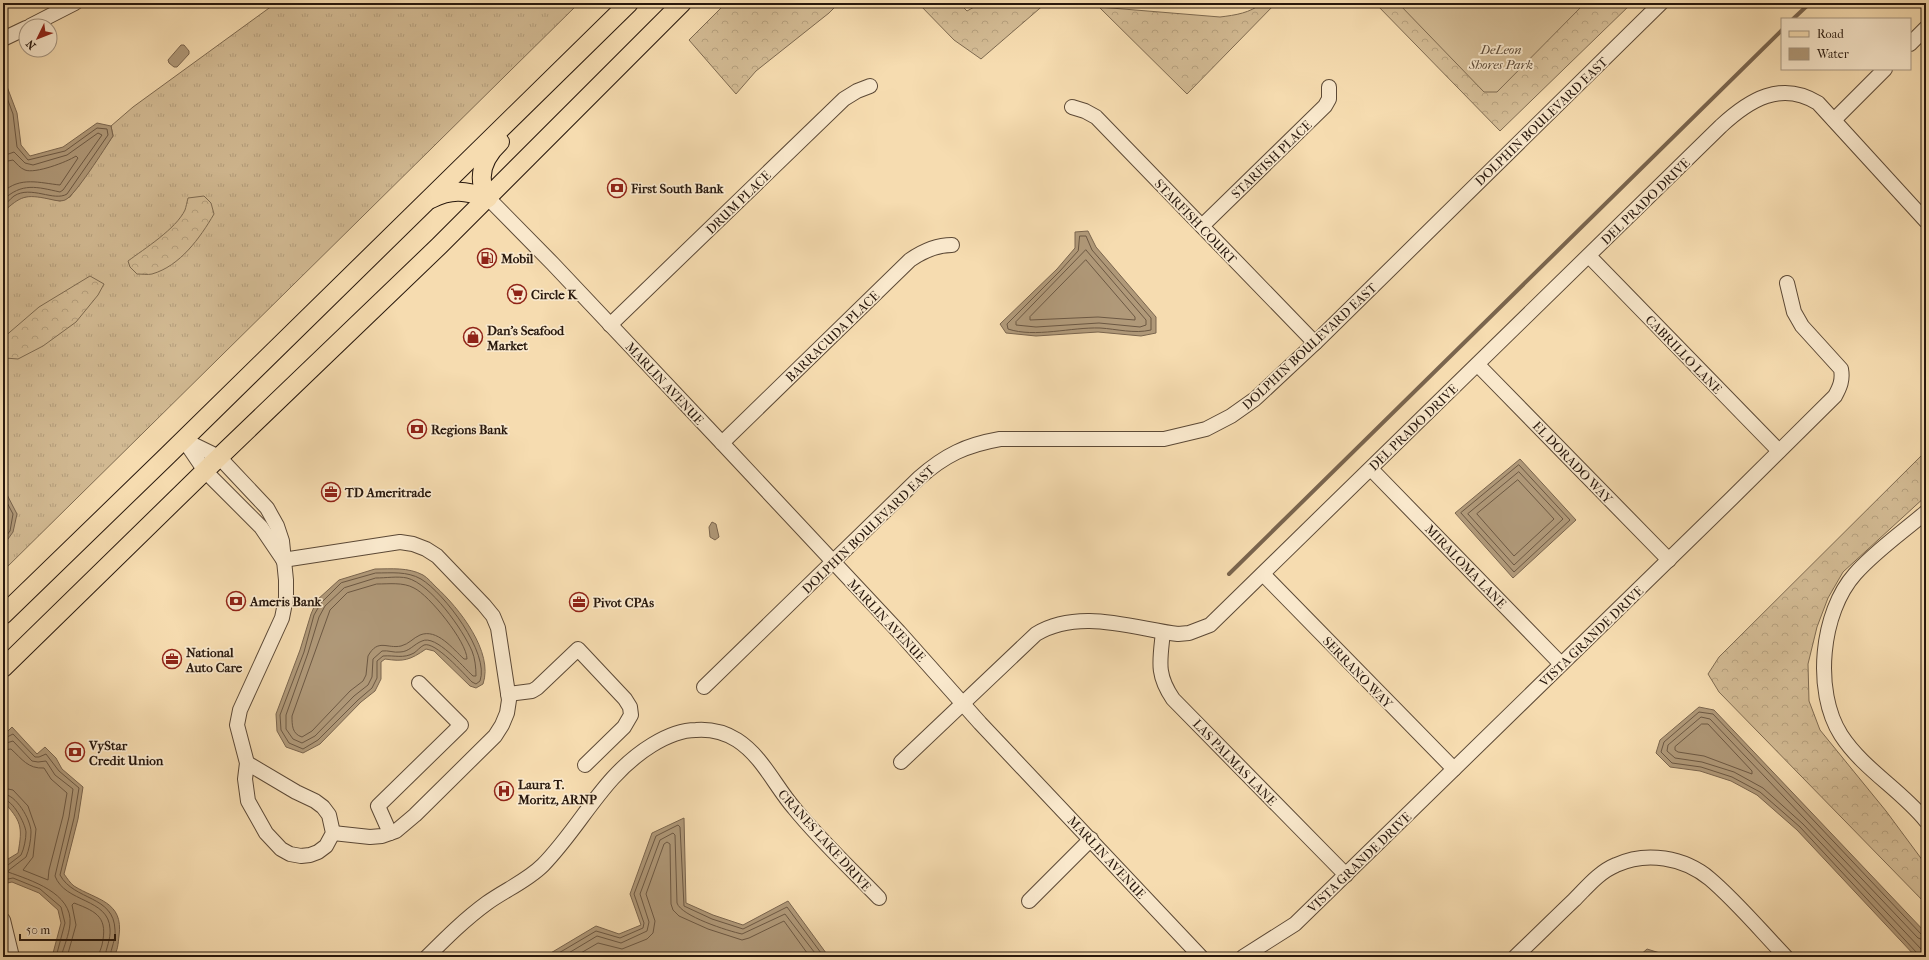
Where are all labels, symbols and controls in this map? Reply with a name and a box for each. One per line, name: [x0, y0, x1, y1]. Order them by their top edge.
north arrow: [18, 18, 58, 58]
legend: [1781, 18, 1911, 70]
text: Road: [1817, 27, 1844, 41]
text: N: [23, 37, 39, 52]
park label: DeLeon Shores Park: [1468, 42, 1533, 72]
text: Water: [1816, 47, 1850, 61]
street label: DOLPHIN BOULEVARD EAST: [1472, 54, 1611, 189]
street label: STARFISH PLACE: [1228, 117, 1315, 201]
street label: DEL PRADO DRIVE: [1598, 155, 1693, 248]
street label: DRUM PLACE: [703, 168, 774, 237]
street label: STARFISH COURT: [1151, 176, 1240, 267]
bank icon: First South Bank: [606, 177, 628, 199]
place label: First South Bank: [630, 181, 725, 196]
fuel station icon: Mobil: [476, 247, 498, 269]
place label: Mobil: [500, 251, 534, 266]
street label: DOLPHIN BOULEVARD EAST: [1239, 280, 1380, 413]
supermarket icon: Circle K: [506, 283, 528, 305]
place label: Circle K: [531, 287, 578, 302]
street label: BARRACUDA PLACE: [782, 288, 882, 385]
street label: CABRILLO LANE: [1642, 312, 1725, 397]
place label: Dan's Seafood Market: [486, 323, 565, 353]
shop icon: Dan's Seafood Market: [462, 326, 484, 348]
street label: MARLIN AVENUE: [623, 339, 707, 428]
street label: DEL PRADO DRIVE: [1366, 381, 1461, 474]
bank icon: Regions Bank: [406, 418, 428, 440]
street label: EL DORADO WAY: [1530, 418, 1616, 507]
place label: Regions Bank: [431, 422, 509, 438]
street label: DOLPHIN BOULEVARD EAST: [799, 462, 938, 597]
office icon: TD Ameritrade: [320, 481, 342, 503]
place label: TD Ameritrade: [344, 485, 432, 500]
street label: MIRALOMA LANE: [1422, 522, 1509, 611]
street label: MARLIN AVENUE: [845, 576, 929, 665]
street label: VISTA GRANDE DRIVE: [1536, 583, 1646, 690]
bank icon: Ameris Bank: [225, 590, 247, 612]
office icon: Pivot CPAs: [568, 591, 590, 613]
place label: Ameris Bank: [249, 594, 323, 609]
place label: Pivot CPAs: [593, 595, 654, 610]
street label: SERRANO WAY: [1320, 633, 1396, 712]
place label: National Auto Care: [185, 645, 243, 675]
office icon: National Auto Care: [161, 648, 183, 670]
street label: LAS PALMAS LANE: [1190, 716, 1280, 808]
place label: VyStar Credit Union: [88, 738, 164, 768]
bank icon: VyStar Credit Union: [64, 741, 86, 763]
place label: Laura T. Moritz, ARNP: [517, 777, 597, 807]
hospital icon: Laura T. Moritz, ARNP: [493, 780, 515, 802]
street label: CRANES LAKE DRIVE: [775, 787, 874, 894]
street label: VISTA GRANDE DRIVE: [1304, 809, 1414, 916]
street label: MARLIN AVENUE: [1065, 813, 1149, 902]
scale bar: [20, 916, 115, 942]
text: 50 m: [26, 923, 50, 937]

